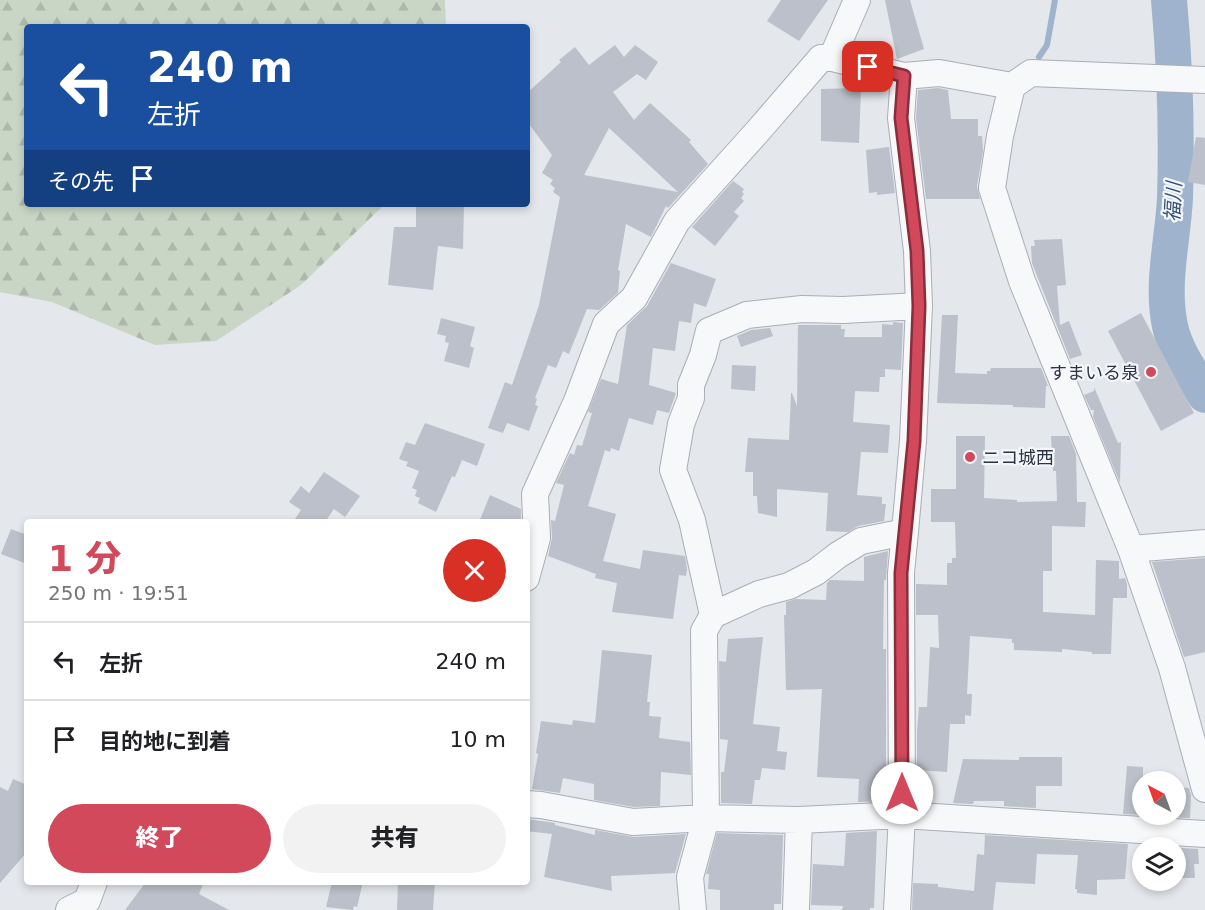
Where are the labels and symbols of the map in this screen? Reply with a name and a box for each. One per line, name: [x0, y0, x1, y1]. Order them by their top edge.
pin: [842, 41, 893, 92]
water label: 福川: [1160, 179, 1186, 223]
place label: すまいる泉: [1049, 362, 1139, 383]
marker: すまいる泉: [1144, 365, 1158, 379]
place label: ニコ城西: [982, 447, 1054, 468]
marker: ニコ城西: [963, 450, 977, 464]
position arrow: [870, 761, 934, 825]
north arrow: [1132, 771, 1186, 825]

